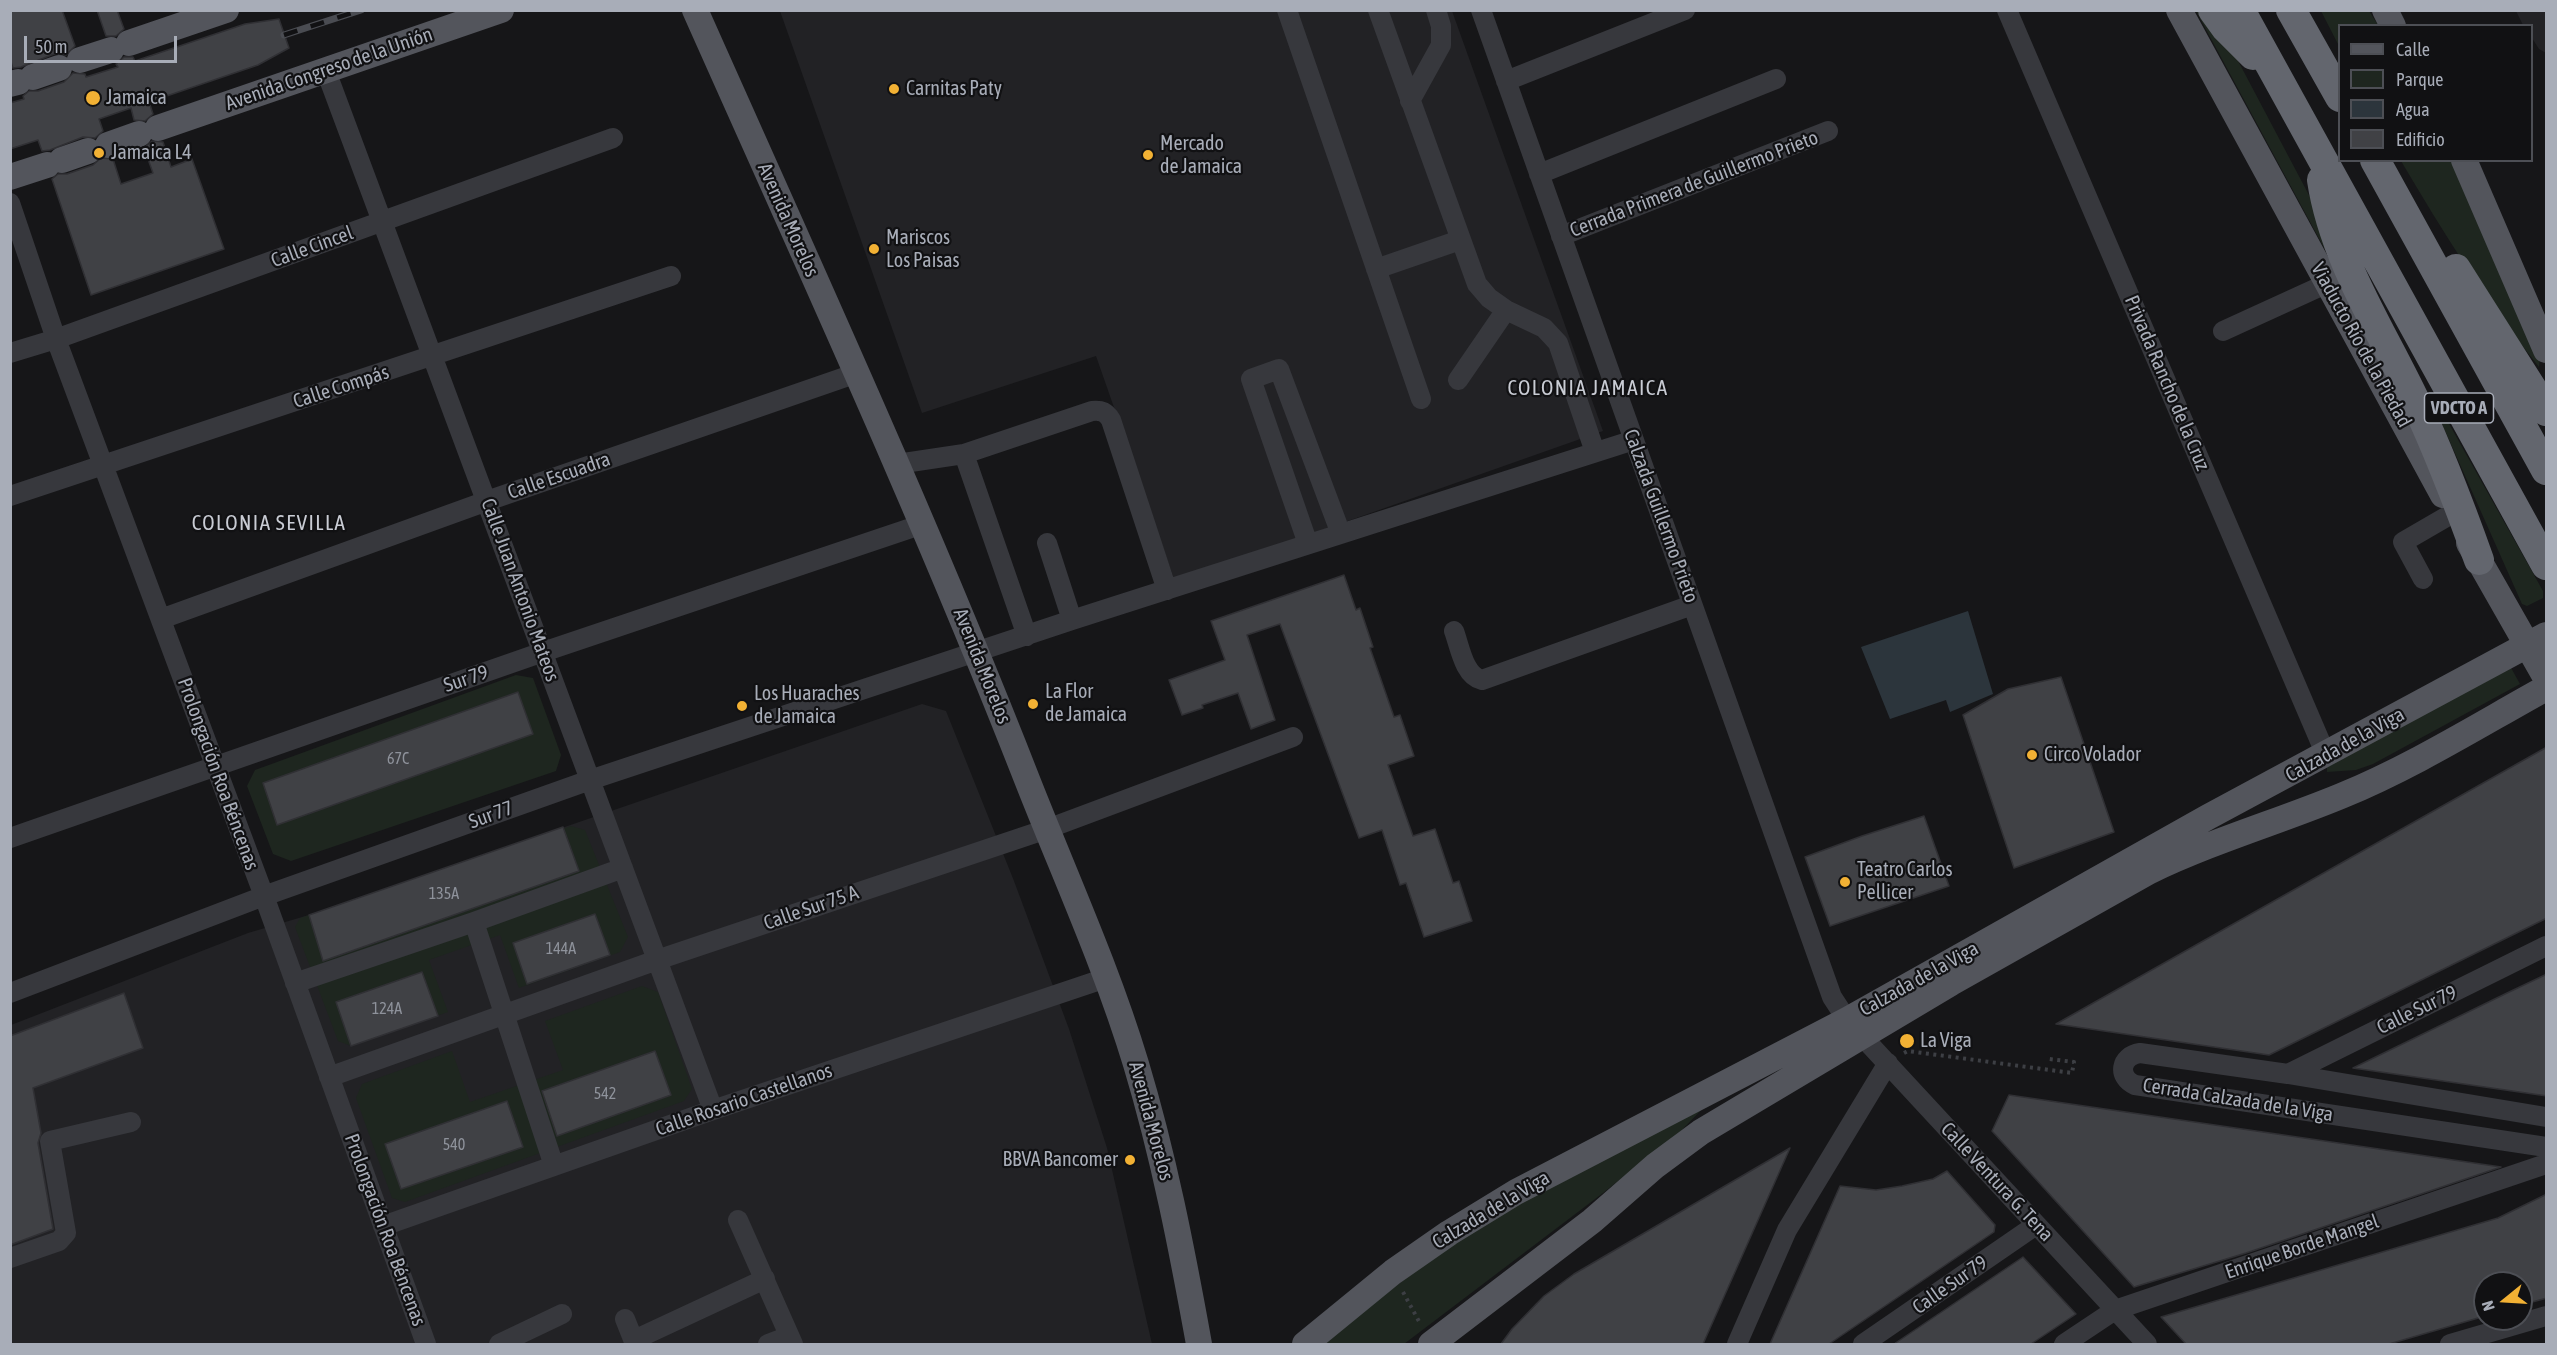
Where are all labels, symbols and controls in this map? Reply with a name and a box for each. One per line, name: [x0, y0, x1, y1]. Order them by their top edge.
street label: Avenida Congreso de la Unión: [222, 22, 436, 116]
scale bar: [27, 24, 180, 62]
legend: [2338, 24, 2533, 162]
text: 50 m: [35, 36, 67, 57]
text: Calle: [2396, 39, 2430, 60]
text: Parque: [2396, 69, 2444, 90]
place label: Carnitas Paty: [906, 77, 1002, 101]
marker: Carnitas Paty: [887, 82, 901, 96]
place label: Jamaica: [106, 86, 167, 110]
marker: Jamaica: [84, 89, 102, 107]
text: Agua: [2396, 99, 2430, 120]
street label: Cerrada Primera de Guillermo Prieto: [1566, 125, 1822, 243]
text: Edificio: [2396, 129, 2445, 150]
place label: Mercado de Jamaica: [1160, 132, 1242, 179]
place label: Jamaica L4: [111, 141, 192, 165]
marker: Jamaica L4: [92, 146, 106, 160]
marker: Mercado de Jamaica: [1141, 148, 1155, 162]
street label: Avenida Morelos: [752, 159, 824, 281]
street label: Calle Cincel: [268, 221, 356, 273]
place label: Mariscos Los Paisas: [886, 226, 960, 273]
marker: Mariscos Los Paisas: [867, 242, 881, 256]
street label: Viaducto Río de la Piedad: [2306, 258, 2416, 432]
street label: Privada Rancho de la Cruz: [2119, 292, 2215, 474]
street label: Calle Compás: [290, 360, 392, 414]
district label: COLONIA JAMAICA: [1507, 375, 1669, 401]
road number: VDCTO A: [2424, 393, 2494, 423]
street label: Calzada Guillermo Prieto: [1618, 426, 1704, 606]
street label: Calle Escuadra: [505, 447, 613, 505]
street label: Calle Juan Antonio Mateos: [476, 495, 564, 685]
district label: COLONIA SEVILLA: [192, 510, 346, 536]
street label: Avenida Morelos: [948, 605, 1016, 727]
street label: Sur 79: [441, 660, 491, 698]
street label: Prolongación Roa Béncenas: [172, 675, 264, 873]
place label: La Flor de Jamaica: [1045, 680, 1127, 727]
place label: Los Huaraches de Jamaica: [754, 682, 860, 729]
marker: La Flor de Jamaica: [1026, 697, 1040, 711]
marker: Los Huaraches de Jamaica: [735, 699, 749, 713]
street label: Calzada de la Viga: [2281, 702, 2409, 788]
place label: Circo Volador: [2044, 743, 2141, 767]
marker: Circo Volador: [2025, 748, 2039, 762]
house number: 67C: [387, 749, 409, 769]
street label: Sur 77: [466, 796, 516, 834]
place label: Teatro Carlos Pellicer: [1857, 858, 1953, 905]
marker: Teatro Carlos Pellicer: [1838, 875, 1852, 889]
street label: Calle Sur 75 A: [760, 881, 862, 935]
house number: 135A: [429, 884, 459, 904]
street label: Calzada de la Viga: [1855, 936, 1983, 1022]
house number: 144A: [546, 939, 576, 959]
street label: Calle Sur 79: [2373, 980, 2461, 1040]
house number: 124A: [372, 999, 402, 1019]
place label: La Viga: [1920, 1029, 1972, 1053]
marker: La Viga: [1898, 1032, 1916, 1050]
street label: Calle Rosario Castellanos: [653, 1059, 835, 1141]
street label: Avenida Morelos: [1124, 1059, 1178, 1183]
street label: Cerrada Calzada de la Viga: [2141, 1073, 2335, 1127]
house number: 542: [594, 1084, 616, 1104]
street label: Calle Ventura G. Tena: [1936, 1117, 2058, 1247]
street label: Prolongación Roa Béncenas: [339, 1131, 431, 1329]
house number: 540: [443, 1135, 465, 1155]
place label: BBVA Bancomer: [1002, 1148, 1118, 1172]
marker: BBVA Bancomer: [1123, 1153, 1137, 1167]
street label: Calzada de la Viga: [1428, 1166, 1554, 1254]
street label: Enrique Borde Mangel: [2222, 1209, 2382, 1285]
street label: Calle Sur 79: [1908, 1251, 1992, 1319]
north arrow: [2473, 1271, 2533, 1331]
text: N: [2478, 1299, 2498, 1313]

